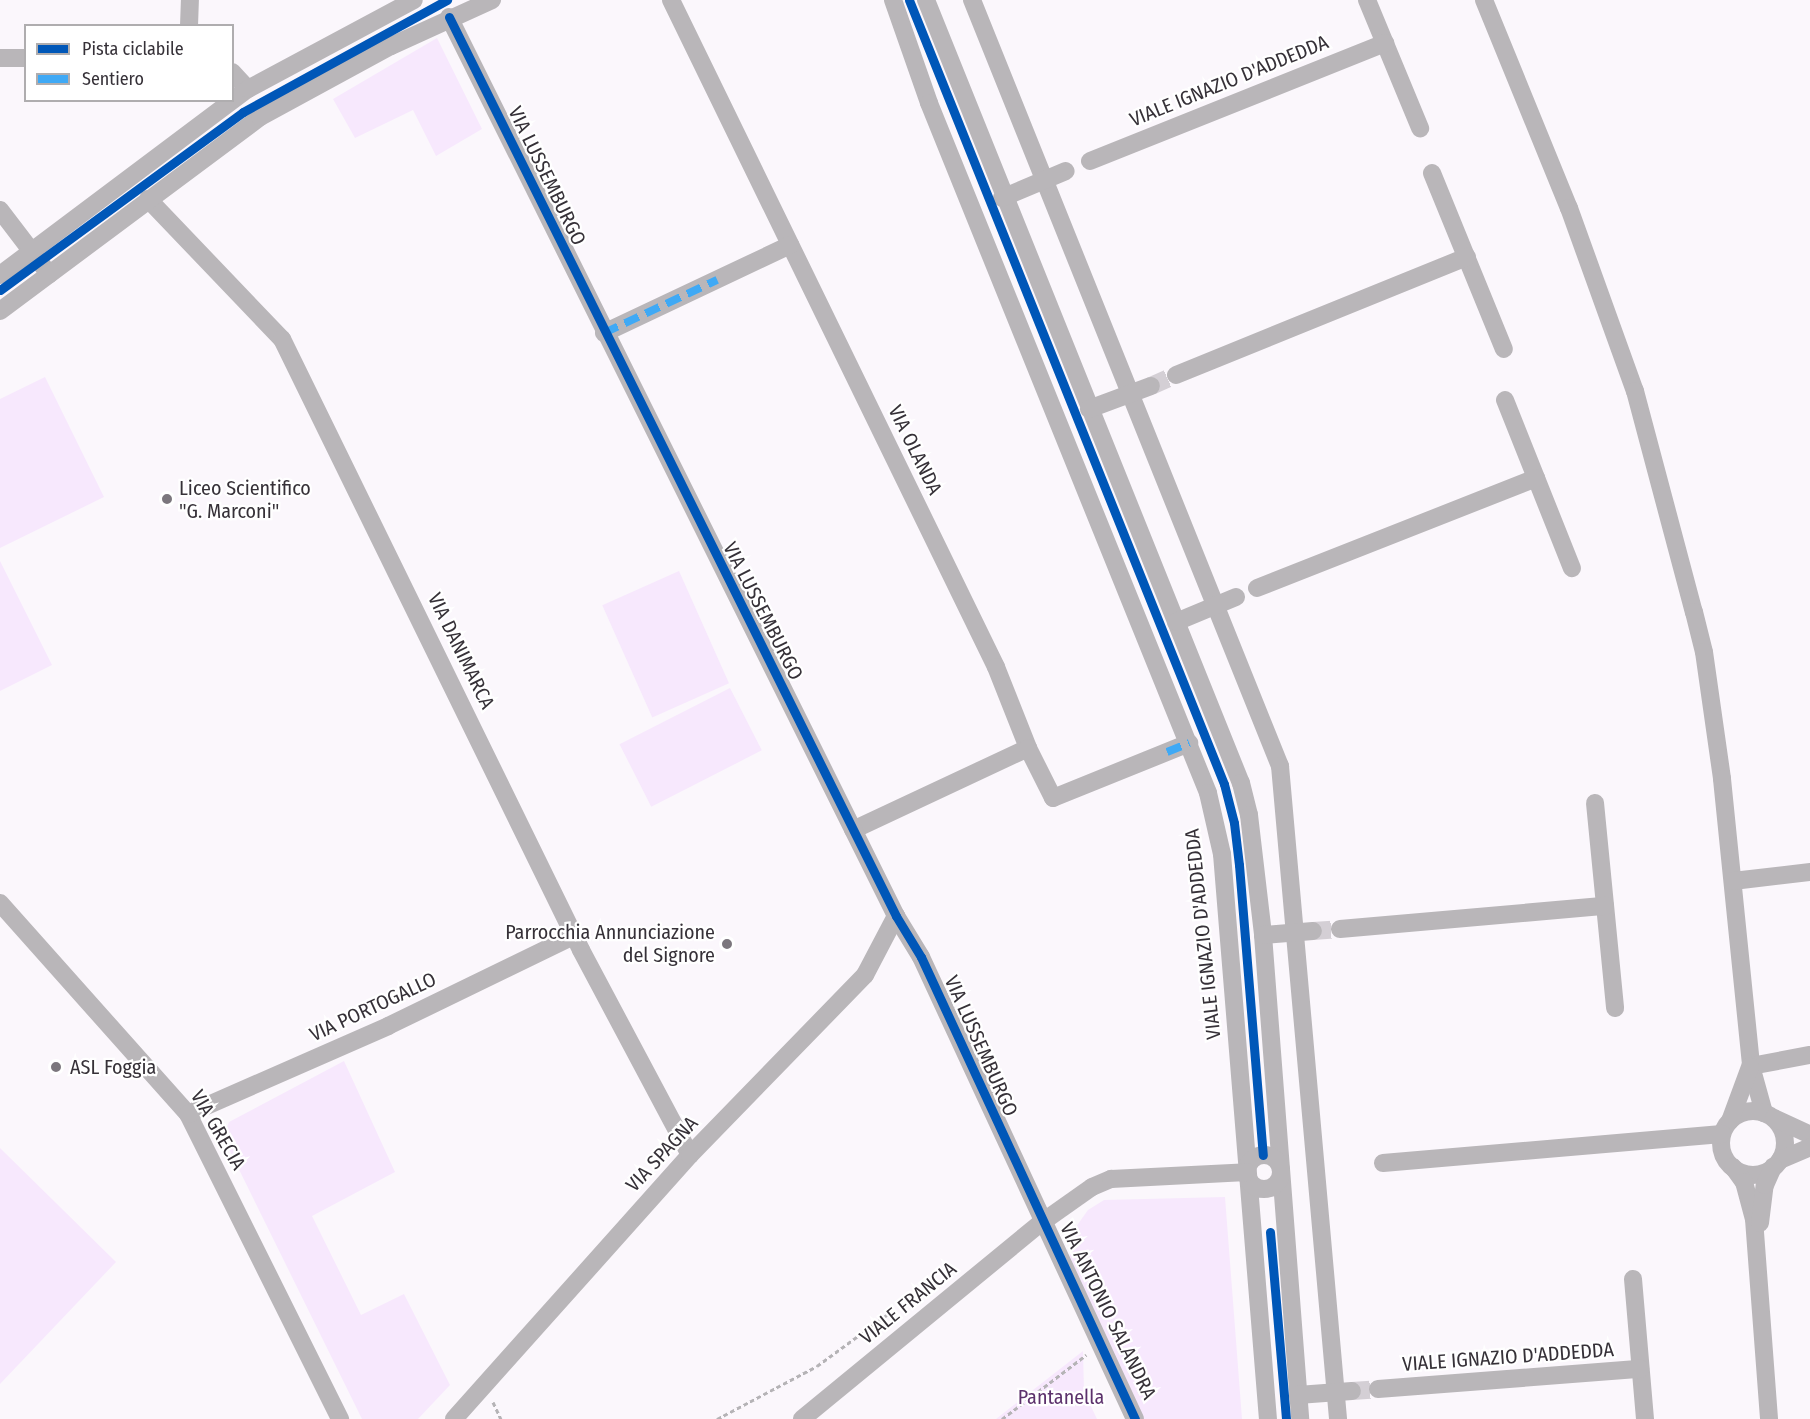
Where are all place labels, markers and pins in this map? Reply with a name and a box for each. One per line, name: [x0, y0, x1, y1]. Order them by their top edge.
place label: Liceo Scientifico "G. Marconi": [179, 476, 311, 523]
marker: Liceo Scientifico "G. Marconi": [160, 492, 174, 506]
place label: Parrocchia Annunciazione del Signore: [505, 921, 715, 968]
marker: Parrocchia Annunciazione del Signore: [720, 937, 734, 951]
place label: ASL Foggia: [70, 1055, 156, 1079]
marker: ASL Foggia: [47, 1058, 65, 1076]

